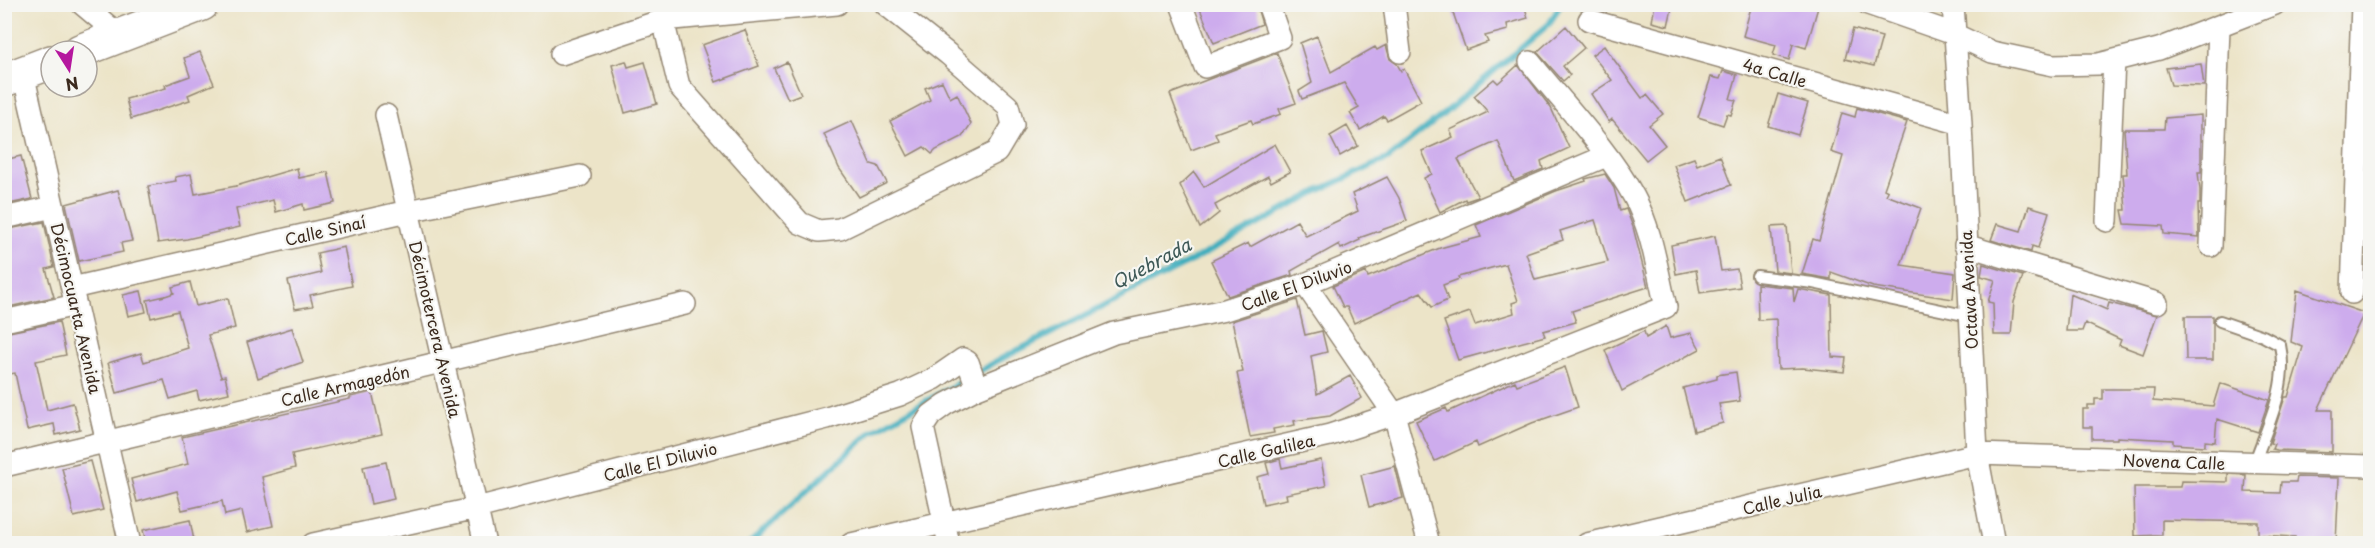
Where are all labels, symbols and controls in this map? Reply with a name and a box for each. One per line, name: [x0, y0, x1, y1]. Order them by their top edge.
north arrow: [39, 39, 99, 99]
street label: 4a Calle: [1740, 51, 1810, 93]
text: N: [64, 72, 81, 98]
street label: Calle Sinaí: [282, 209, 369, 251]
street label: Décimocuarta Avenida: [46, 220, 108, 396]
water label: Quebrada: [1106, 230, 1196, 295]
street label: Octava Avenida: [1953, 230, 1983, 350]
street label: Décimotercera Avenida: [404, 238, 468, 420]
street label: Calle El Diluvio: [1237, 254, 1355, 316]
street label: Calle Armagedón: [278, 358, 412, 412]
street label: Calle Galilea: [1215, 427, 1317, 473]
street label: Calle El Diluvio: [601, 435, 719, 487]
street label: Novena Calle: [2122, 447, 2226, 475]
street label: Calle Julia: [1740, 478, 1824, 520]

